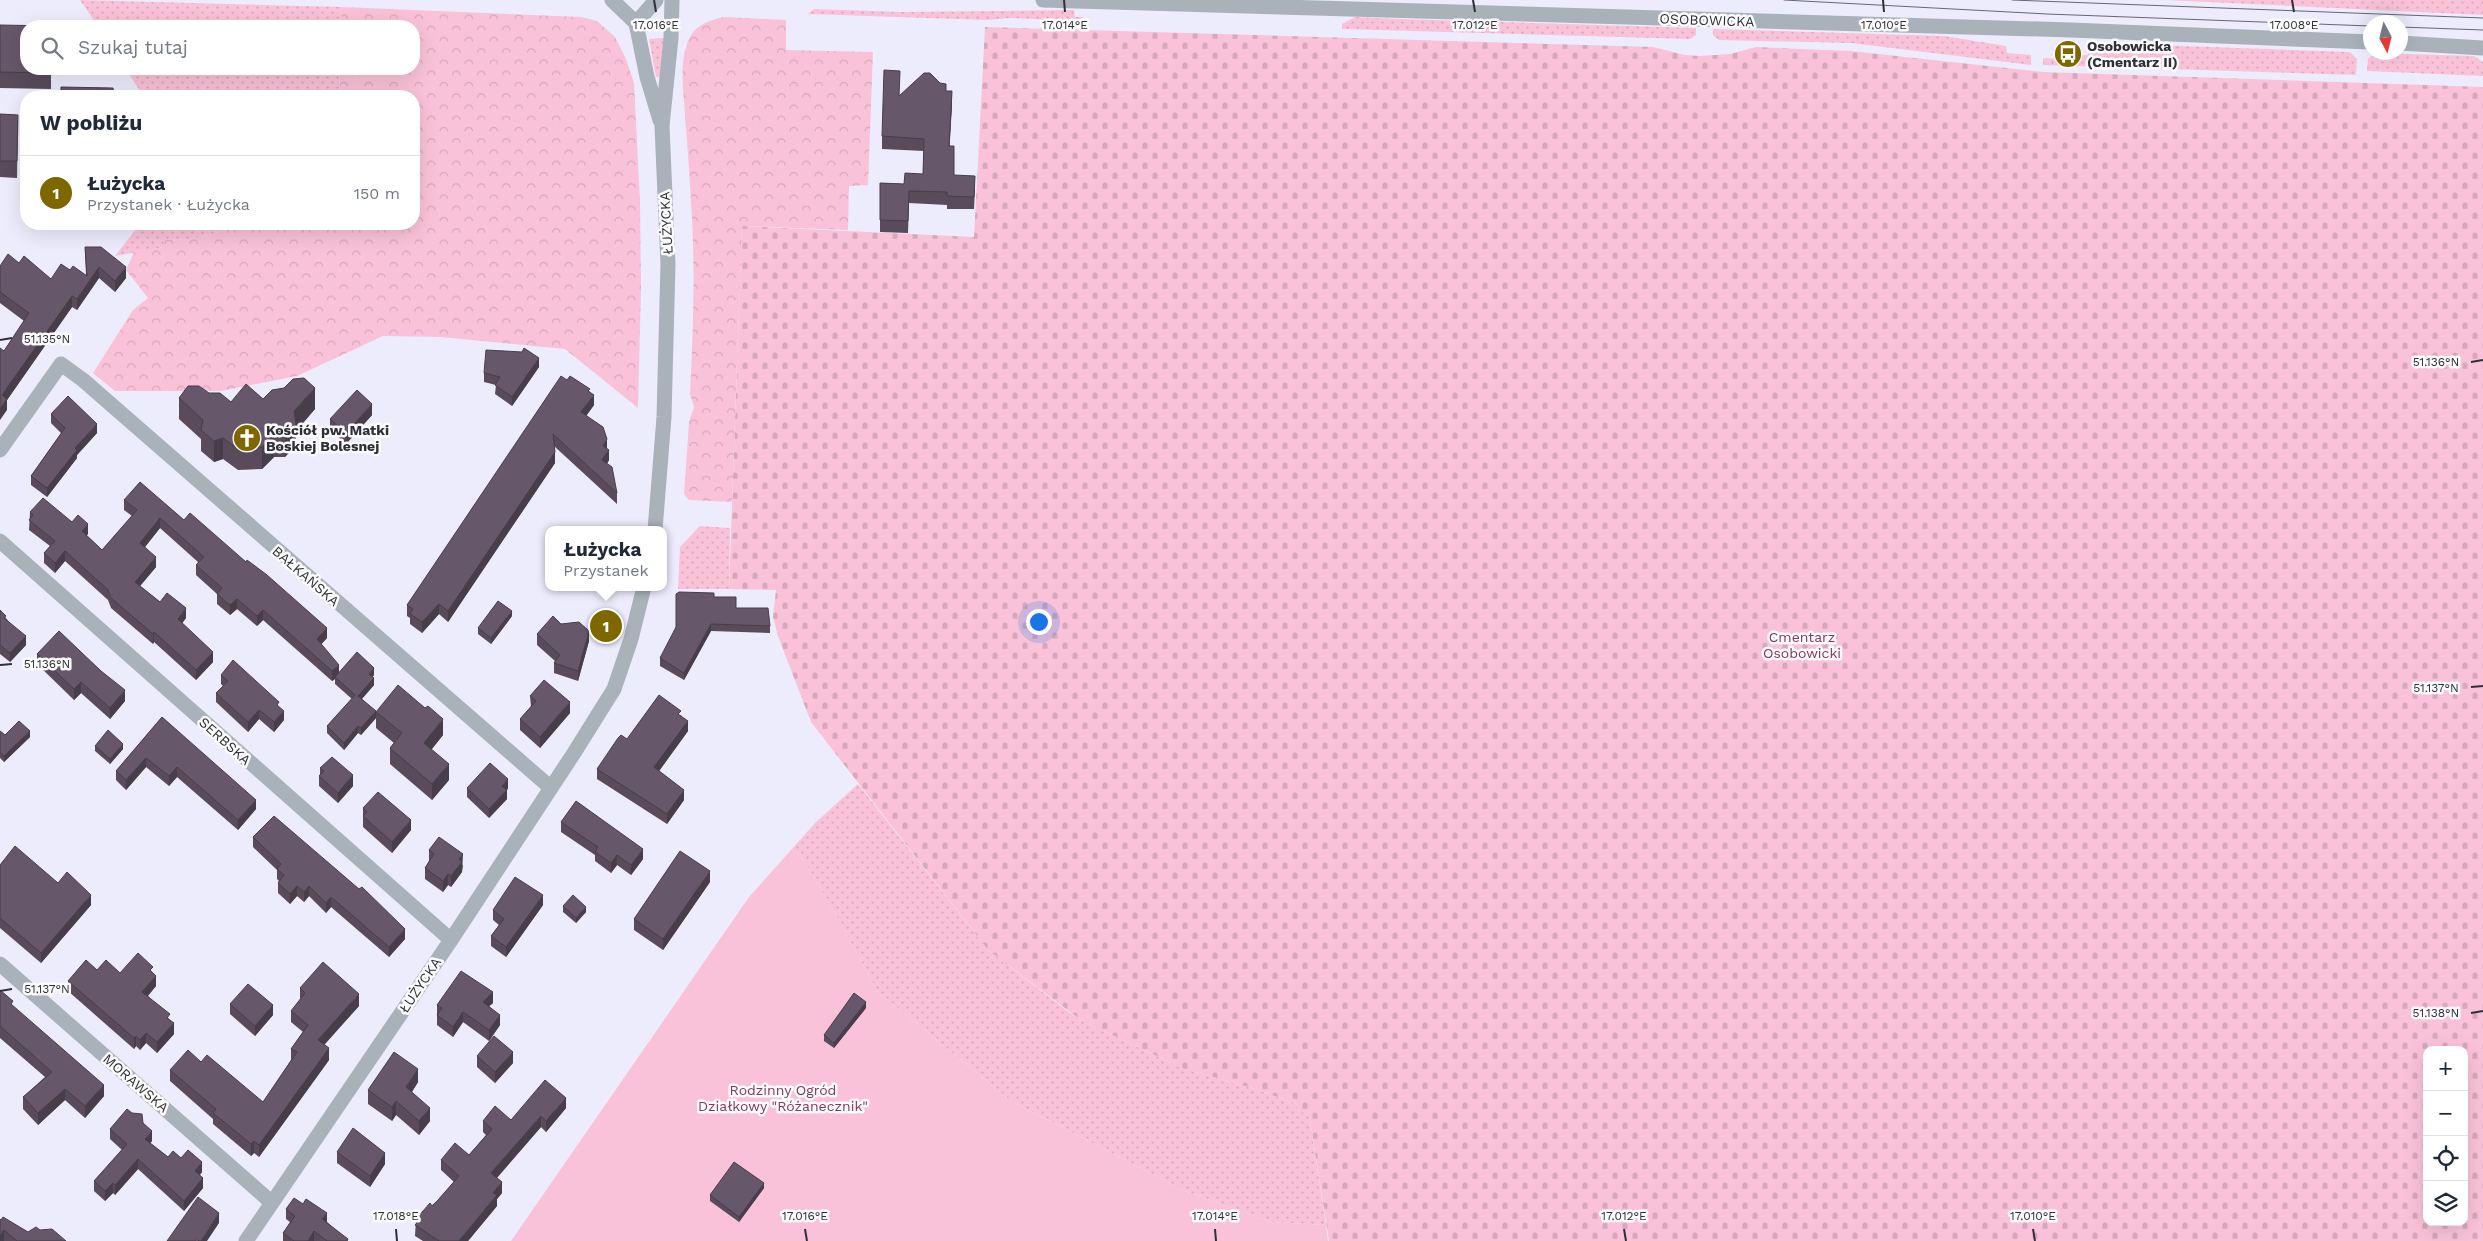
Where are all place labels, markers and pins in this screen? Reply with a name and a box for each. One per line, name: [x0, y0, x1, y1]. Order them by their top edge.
place label: Osobowicka (Cmentarz II): [2087, 38, 2178, 70]
bus stop icon: Osobowicka (Cmentarz II): [2053, 39, 2083, 69]
place label: Kościół pw. Matki Boskiej Bolesnej: [266, 422, 389, 454]
church icon: Kościół pw. Matki Boskiej Bolesnej: [232, 423, 262, 453]
pin: 1: [590, 607, 622, 645]

